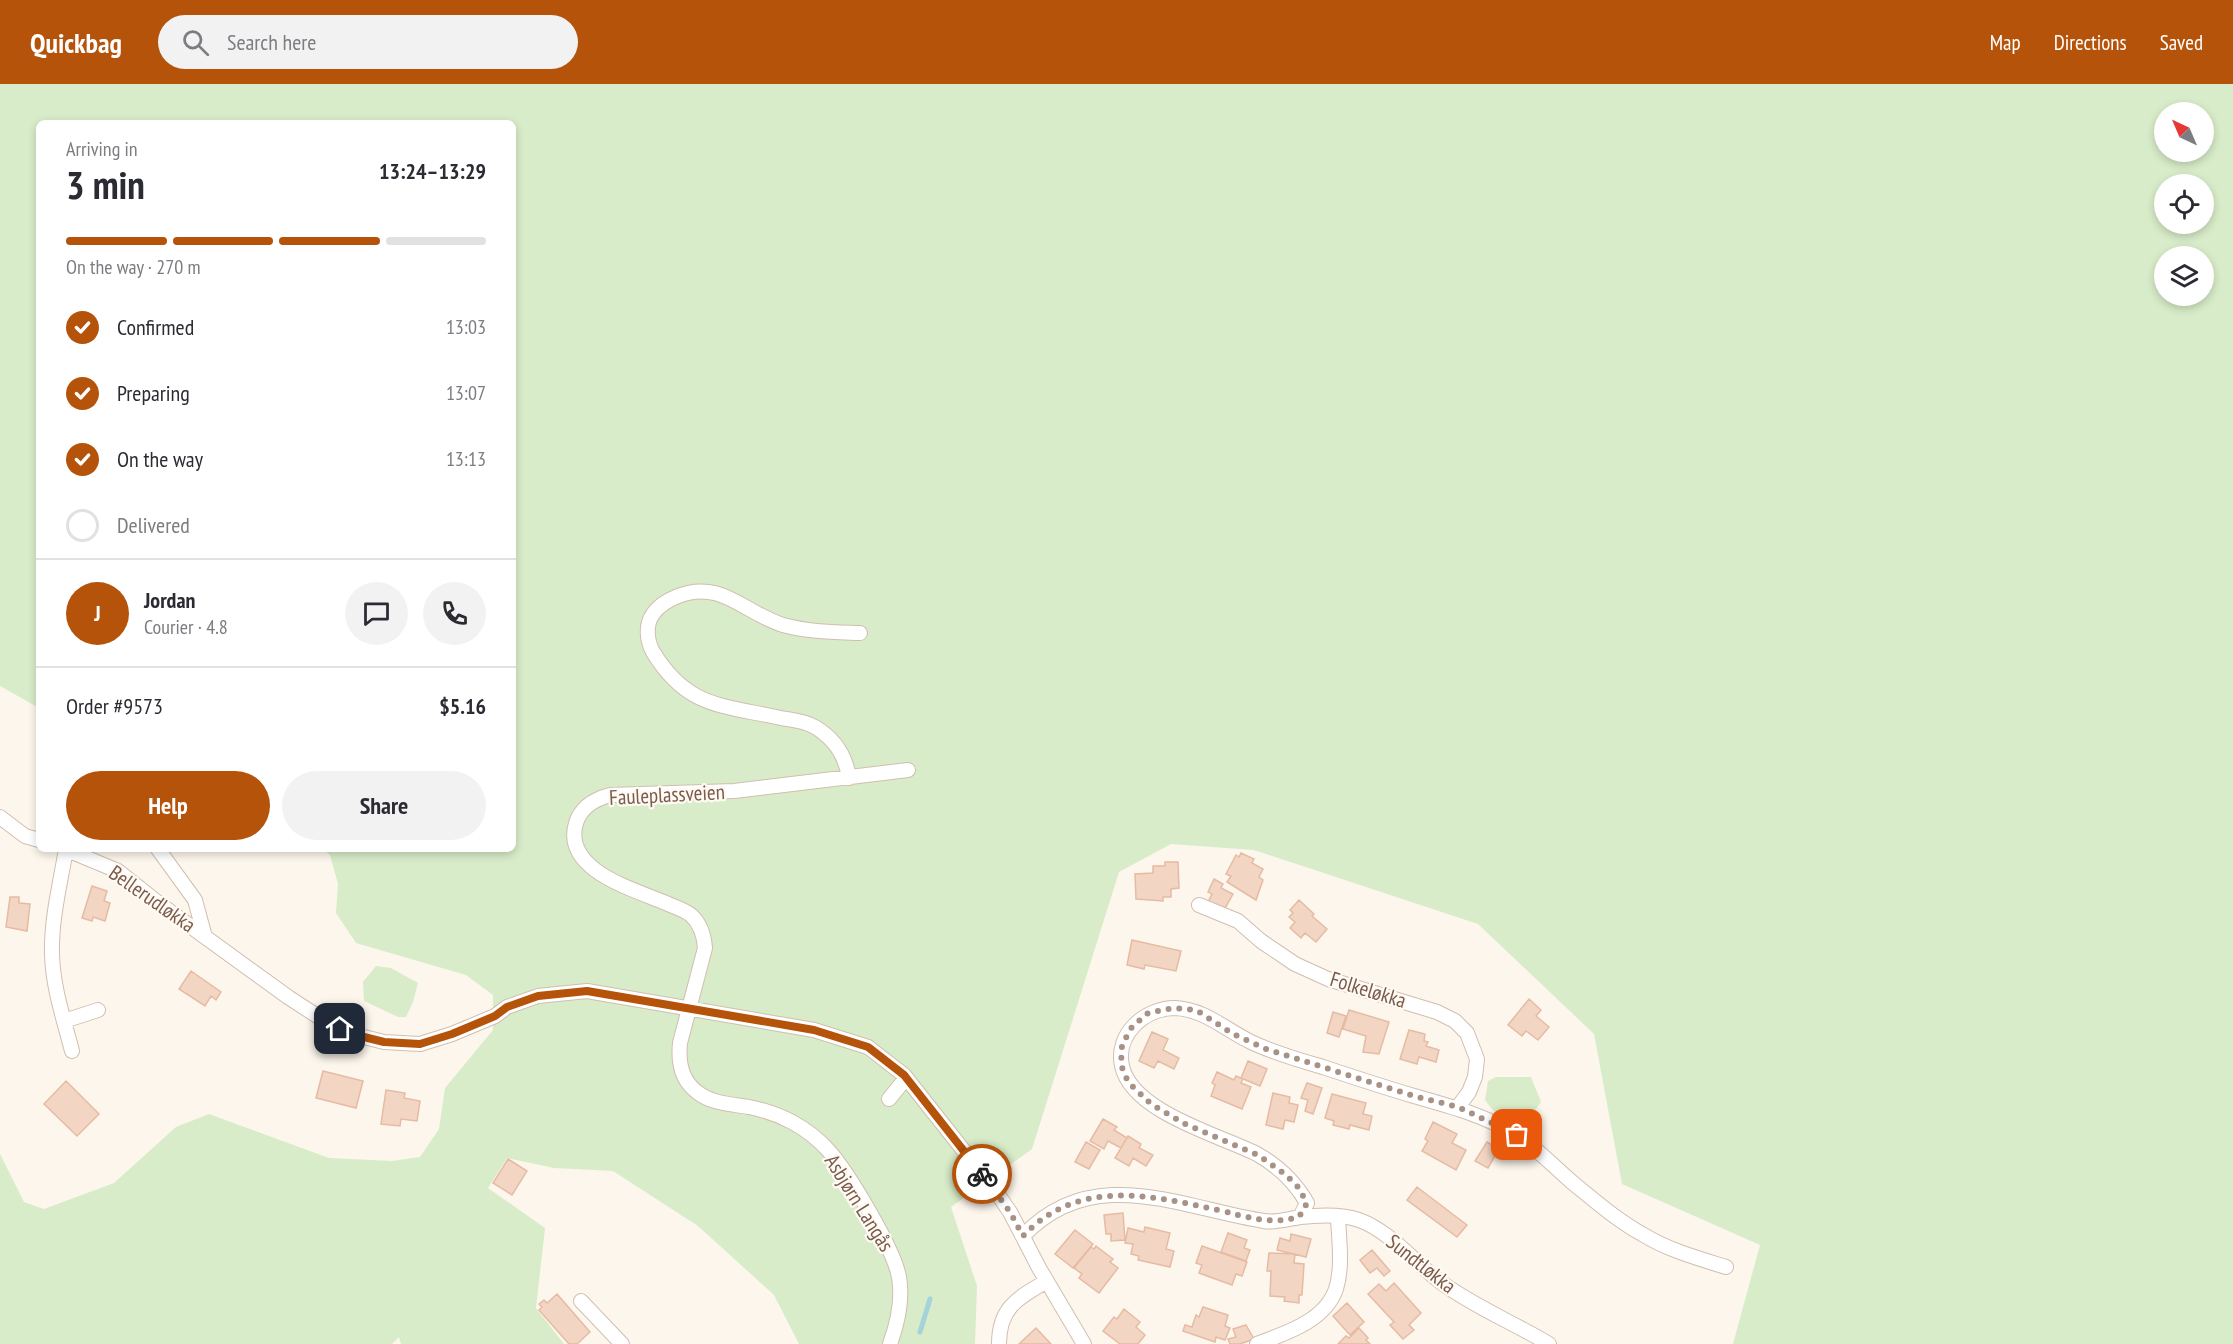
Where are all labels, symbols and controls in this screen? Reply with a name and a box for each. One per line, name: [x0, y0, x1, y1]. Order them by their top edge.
search box: [158, 15, 578, 69]
text: Quickbag: [30, 24, 122, 61]
icon: search: [179, 26, 212, 59]
text: Search here: [227, 28, 316, 56]
text: Map: [1990, 29, 2021, 56]
text: Directions: [2054, 29, 2127, 56]
text: Saved: [2160, 29, 2203, 56]
north arrow: [2154, 102, 2214, 162]
map controls: [2154, 102, 2214, 306]
text: Arriving in: [66, 136, 138, 162]
text: 13:24–13:29: [379, 157, 486, 185]
text: 3 min: [66, 159, 145, 210]
button: locate: [2154, 174, 2214, 234]
button: layers: [2154, 246, 2214, 306]
text: On the way · 270 m: [66, 254, 201, 280]
icon: check: [66, 311, 99, 344]
text: Confirmed: [117, 313, 194, 341]
text: 13:03: [446, 314, 486, 340]
icon: check: [66, 377, 99, 410]
text: Preparing: [117, 379, 190, 407]
text: 13:07: [446, 380, 486, 406]
icon: check: [66, 443, 99, 476]
text: On the way: [117, 445, 203, 473]
text: 13:13: [446, 446, 486, 472]
text: Delivered: [117, 511, 190, 539]
button: chat: [345, 582, 408, 645]
button: phone: [423, 582, 486, 645]
text: Jordan: [144, 586, 195, 614]
text: J: [94, 599, 101, 627]
text: Courier · 4.8: [144, 614, 228, 640]
text: Order #9573: [66, 692, 163, 720]
text: $5.16: [439, 692, 486, 720]
button: Help: [66, 771, 270, 840]
button: Share: [282, 771, 486, 840]
street label: Fauleplassveien: [609, 778, 725, 811]
street label: Bellerudløkka: [104, 859, 201, 938]
street label: Folkeløkka: [1327, 965, 1409, 1014]
pin: [314, 1003, 365, 1054]
icon: home: [323, 1012, 356, 1045]
pin: [1491, 1109, 1542, 1160]
icon: bag: [1500, 1118, 1533, 1151]
courier: [952, 1144, 1012, 1204]
street label: Asbjørn Langås: [819, 1149, 900, 1256]
icon: bike: [966, 1158, 999, 1191]
street label: Sundtløkka: [1381, 1228, 1462, 1299]

